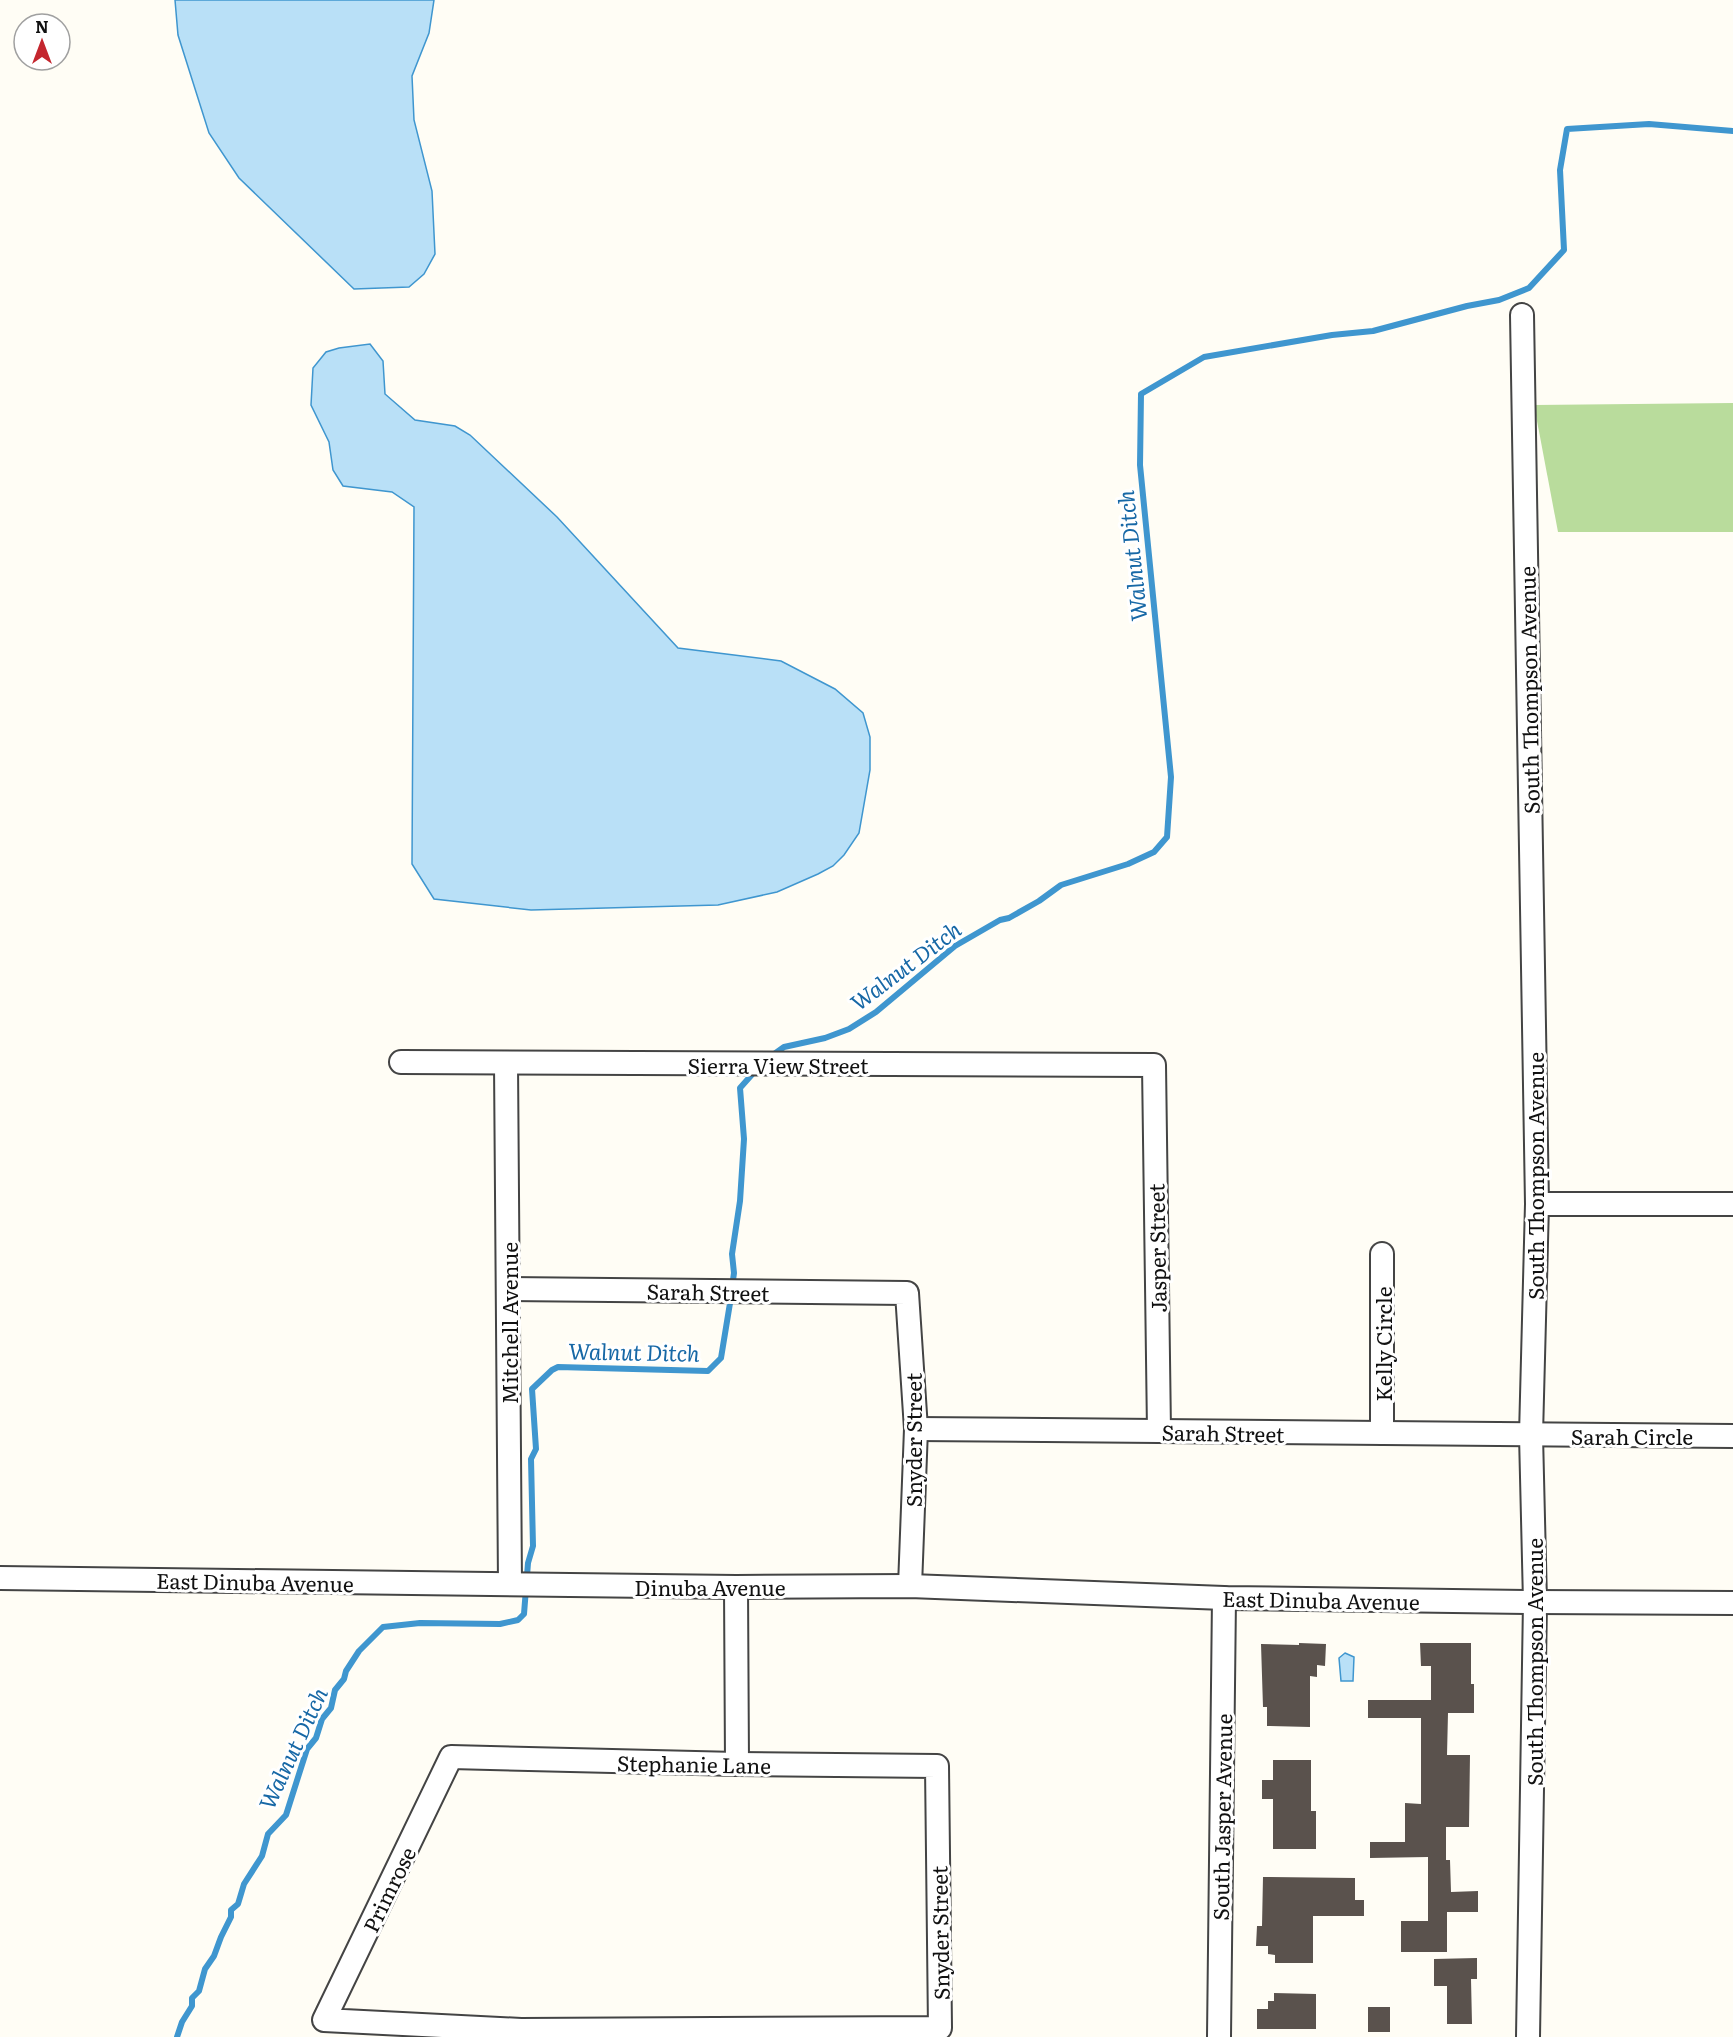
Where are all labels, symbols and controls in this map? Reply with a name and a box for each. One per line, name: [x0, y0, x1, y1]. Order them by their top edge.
north arrow: [12, 12, 72, 72]
text: N: [35, 14, 49, 38]
water label: Walnut Ditch: [1108, 489, 1154, 623]
street label: South Thompson Avenue: [1510, 566, 1546, 814]
water label: Walnut Ditch: [843, 912, 967, 1018]
street label: Sierra View Street: [688, 1049, 869, 1080]
street label: South Thompson Avenue: [1519, 1052, 1550, 1300]
street label: Jasper Street: [1139, 1183, 1173, 1313]
street label: Mitchell Avenue: [493, 1242, 524, 1404]
street label: Sarah Street: [646, 1274, 770, 1308]
street label: Kelly Circle: [1367, 1286, 1398, 1402]
water label: Walnut Ditch: [568, 1333, 700, 1369]
street label: Snyder Street: [897, 1372, 928, 1507]
street label: Sarah Street: [1161, 1415, 1285, 1449]
street label: Sarah Circle: [1571, 1420, 1693, 1451]
street label: South Thompson Avenue: [1518, 1538, 1549, 1786]
street label: East Dinuba Avenue: [156, 1564, 354, 1598]
street label: Dinuba Avenue: [634, 1571, 786, 1602]
street label: East Dinuba Avenue: [1222, 1582, 1420, 1616]
water label: Walnut Ditch: [249, 1681, 335, 1814]
street label: South Jasper Avenue: [1204, 1713, 1238, 1921]
street label: Stephanie Lane: [617, 1746, 771, 1780]
street label: Primrose: [354, 1841, 422, 1937]
street label: Snyder Street: [922, 1865, 956, 2001]

